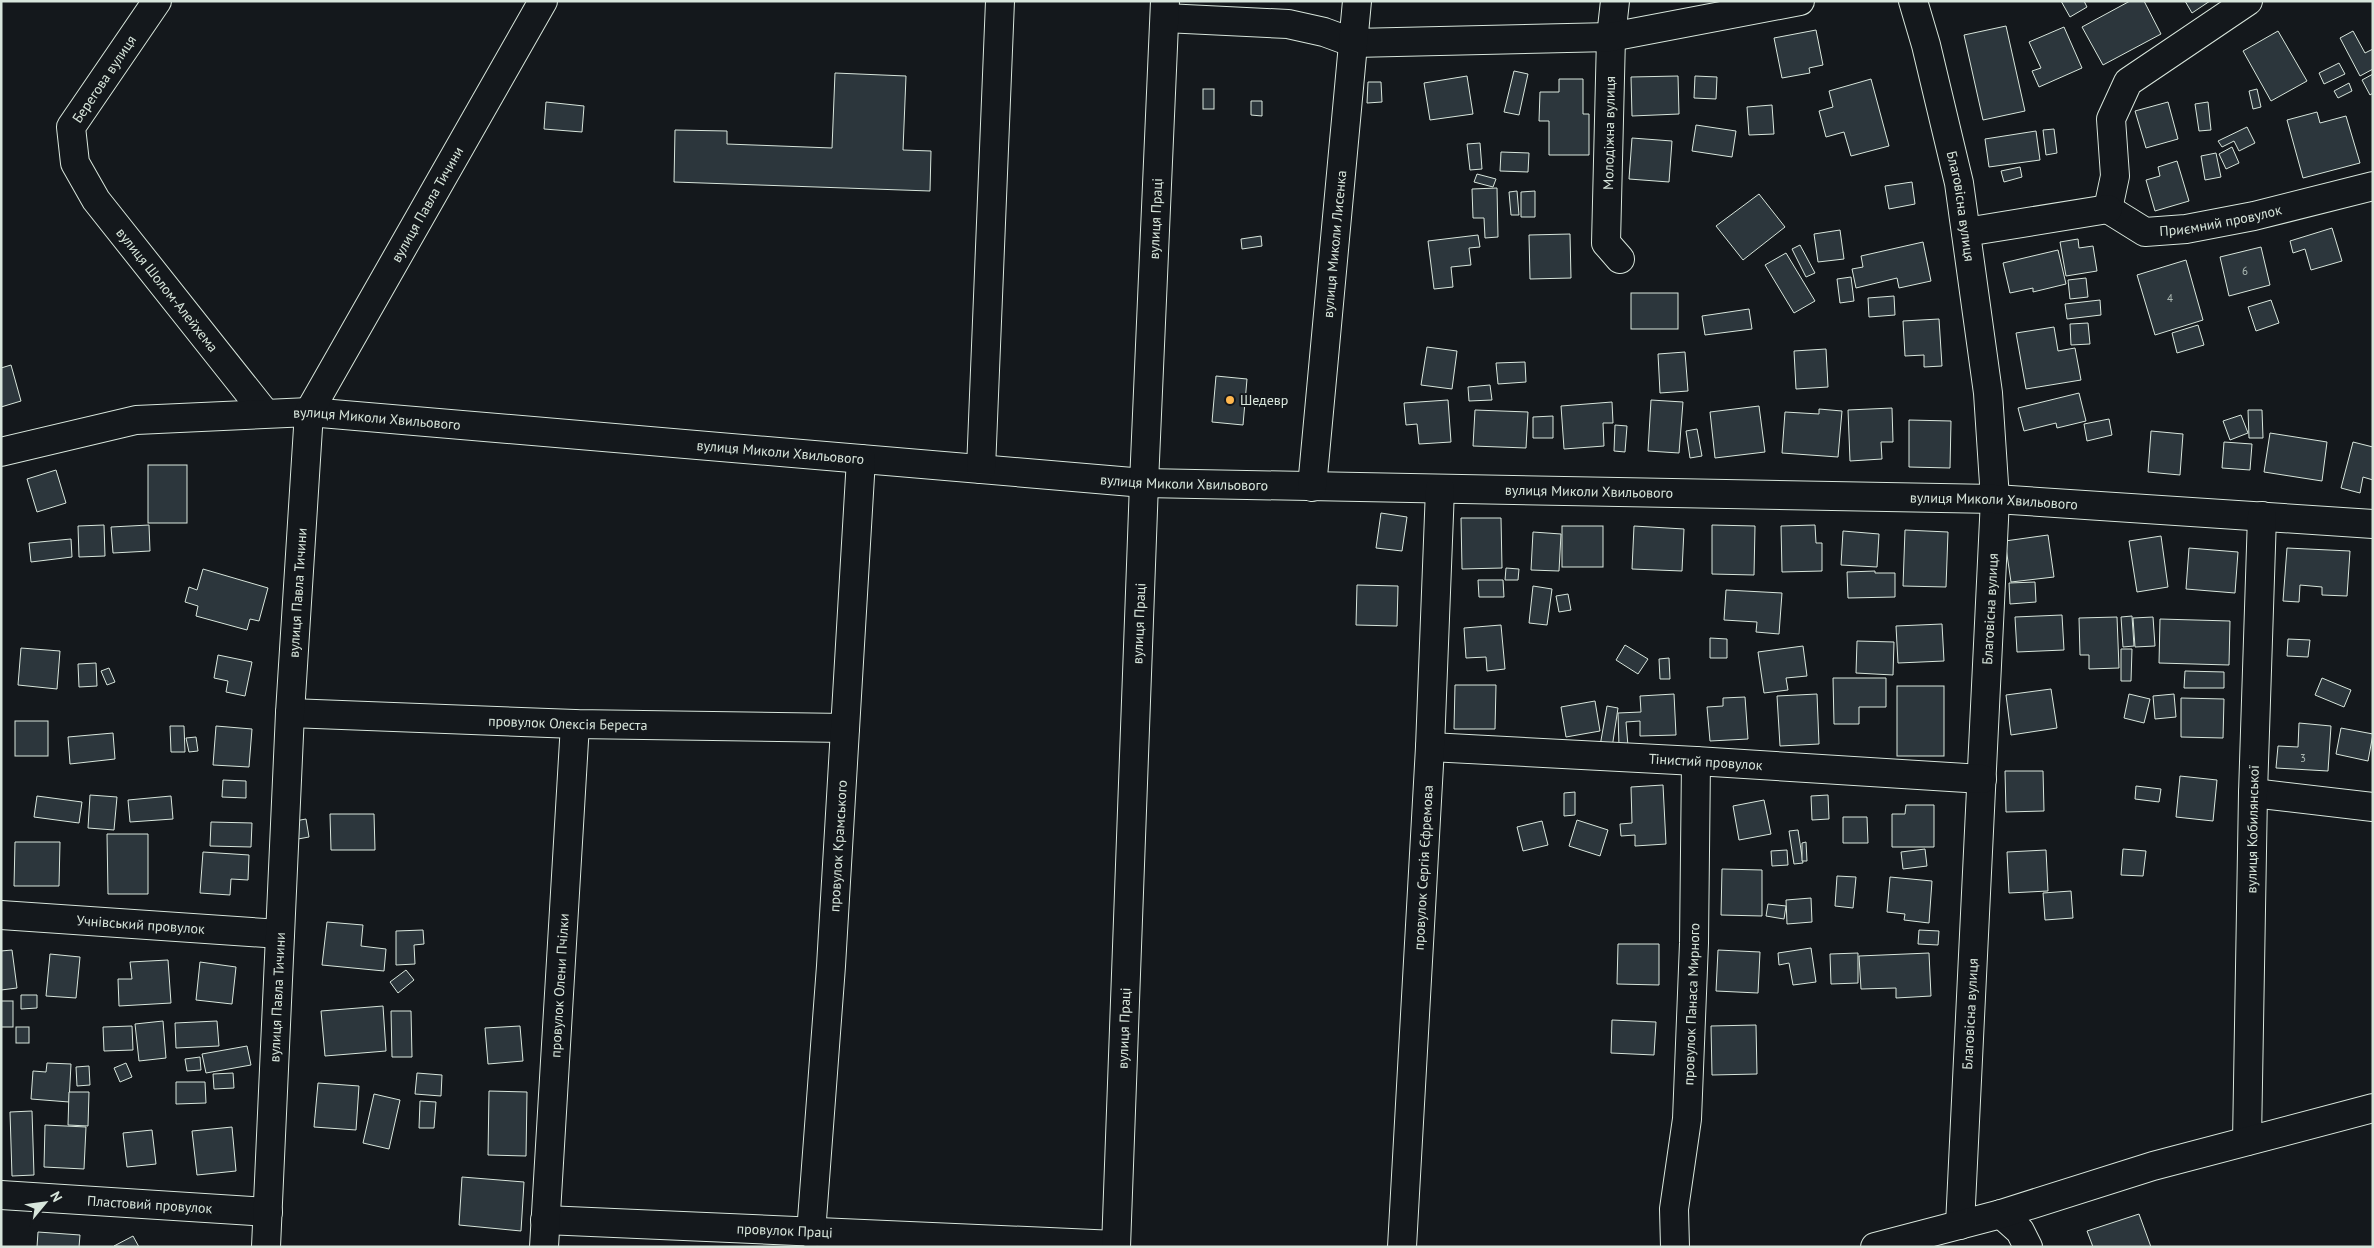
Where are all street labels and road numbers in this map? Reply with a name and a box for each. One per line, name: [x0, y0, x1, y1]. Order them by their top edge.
street label: Берегова вулиця: [68, 32, 140, 126]
street label: Молодіжна вулиця: [1599, 76, 1619, 190]
street label: вулиця Павла Тичини: [387, 143, 467, 265]
street label: Благовісна вулиця: [1943, 149, 1979, 263]
street label: вулиця Миколи Лисенка: [1319, 170, 1350, 318]
street label: вулиця Праці: [1145, 178, 1166, 260]
street label: Приємний провулок: [2159, 200, 2284, 240]
street label: вулиця Шолом-Алейхема: [112, 224, 222, 356]
street label: вулиця Миколи Хвильового: [293, 403, 461, 434]
street label: вулиця Миколи Хвильового: [696, 436, 865, 468]
street label: вулиця Миколи Хвильового: [1099, 470, 1268, 494]
street label: вулиця Миколи Хвильового: [1505, 481, 1673, 502]
street label: вулиця Миколи Хвильового: [1910, 488, 2078, 513]
street label: вулиця Павла Тичини: [285, 527, 311, 658]
street label: Благовісна вулиця: [1978, 553, 2002, 665]
street label: вулиця Праці: [1128, 582, 1149, 664]
street label: провулок Олексія Береста: [488, 712, 648, 734]
street label: Тінистий провулок: [1648, 750, 1763, 774]
street label: вулиця Кобилянської: [2242, 764, 2263, 893]
street label: провулок Крамського: [825, 779, 851, 913]
street label: провулок Сергія Єфремова: [1410, 784, 1437, 951]
street label: Учнівський провулок: [76, 911, 206, 938]
street label: провулок Олени Пчілки: [546, 913, 573, 1058]
street label: провулок Панаса Мирного: [1679, 923, 1703, 1086]
street label: вулиця Павла Тичини: [265, 932, 289, 1063]
street label: Благовісна вулиця: [1958, 958, 1982, 1070]
street label: вулиця Праці: [1114, 987, 1135, 1069]
street label: Пластовий провулок: [87, 1192, 213, 1217]
street label: провулок Праці: [736, 1219, 833, 1242]

